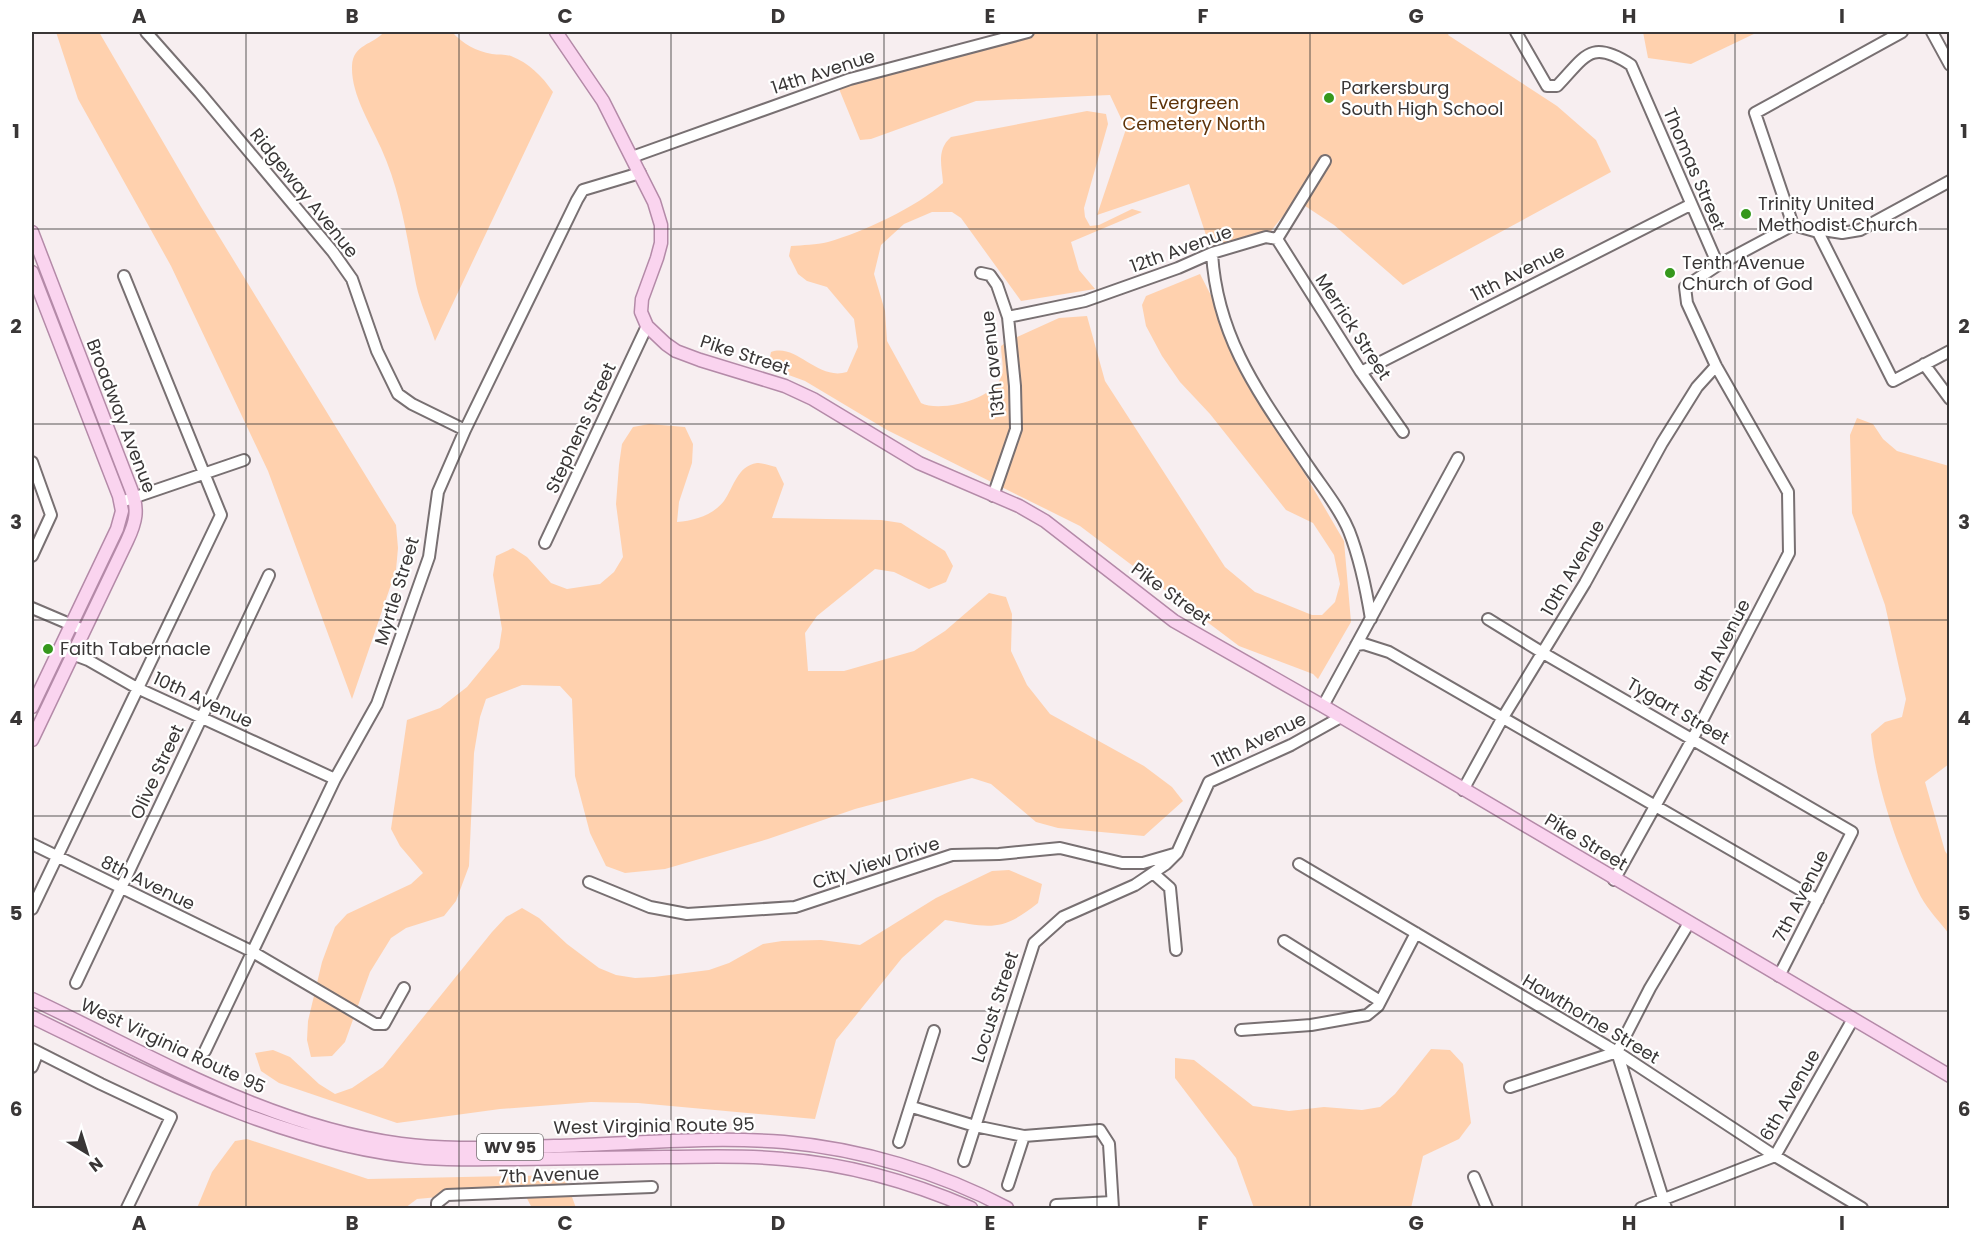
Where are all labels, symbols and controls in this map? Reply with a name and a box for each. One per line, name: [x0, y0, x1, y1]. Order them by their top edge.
text: A: [132, 2, 147, 30]
text: B: [345, 2, 359, 30]
text: C: [557, 2, 573, 30]
text: D: [771, 2, 785, 30]
text: E: [985, 2, 995, 30]
text: F: [1198, 2, 1209, 30]
text: G: [1408, 2, 1424, 30]
text: H: [1622, 2, 1636, 30]
text: I: [1839, 2, 1845, 30]
street label: 14th Avenue: [768, 43, 878, 100]
place label: Parkersburg South High School: [1341, 75, 1503, 121]
park label: Evergreen Cemetery North: [1122, 90, 1266, 136]
marker: Parkersburg South High School: [1322, 91, 1336, 105]
street label: Thomas Street: [1657, 104, 1731, 234]
text: 1: [12, 117, 20, 145]
text: 1: [1960, 117, 1968, 145]
street label: Ridgeway Avenue: [244, 123, 365, 263]
place label: Trinity United Methodist Church: [1758, 191, 1918, 237]
marker: Trinity United Methodist Church: [1739, 207, 1753, 221]
street label: 12th Avenue: [1126, 219, 1235, 279]
street label: 11th Avenue: [1467, 238, 1569, 307]
place label: Tenth Avenue Church of God: [1682, 250, 1813, 296]
marker: Tenth Avenue Church of God: [1663, 266, 1677, 280]
street label: Merrick Street: [1310, 269, 1397, 385]
street label: 13th avenue: [974, 310, 1011, 419]
text: 2: [10, 312, 22, 340]
text: 2: [1958, 312, 1970, 340]
street label: Pike Street: [697, 328, 793, 381]
street label: Broadway Avenue: [81, 335, 162, 496]
street label: Stephens Street: [539, 358, 622, 497]
text: 3: [10, 508, 22, 536]
text: 3: [1958, 508, 1970, 536]
street label: 10th Avenue: [1535, 515, 1610, 621]
street label: Myrtle Street: [368, 534, 425, 648]
street label: Pike Street: [1126, 556, 1216, 631]
street label: 9th Avenue: [1687, 595, 1756, 697]
place label: Faith Tabernacle: [60, 636, 211, 661]
marker: Faith Tabernacle: [41, 642, 55, 656]
street label: 10th Avenue: [149, 665, 257, 734]
street label: Tygart Street: [1622, 671, 1734, 750]
text: 4: [9, 704, 23, 732]
text: 4: [1957, 704, 1971, 732]
street label: 11th Avenue: [1207, 706, 1310, 773]
street label: Olive Street: [124, 720, 189, 823]
street label: Pike Street: [1540, 807, 1632, 876]
street label: City View Drive: [809, 830, 943, 895]
street label: 7th Avenue: [1767, 845, 1834, 946]
street label: 8th Avenue: [97, 849, 199, 916]
text: 5: [10, 899, 23, 927]
text: 5: [1958, 899, 1971, 927]
street label: Locust Street: [965, 948, 1024, 1065]
street label: Hawthorne Street: [1518, 968, 1665, 1069]
street label: West Virginia Route 95: [77, 992, 270, 1099]
street label: 6th Avenue: [1753, 1044, 1826, 1145]
text: 6: [10, 1095, 22, 1123]
text: 6: [1958, 1095, 1970, 1123]
street label: West Virginia Route 95: [553, 1111, 755, 1140]
north arrow: [57, 1123, 117, 1183]
road number: WV 95: [477, 1134, 543, 1160]
text: N: [84, 1152, 108, 1177]
street label: 7th Avenue: [498, 1160, 600, 1189]
text: A: [132, 1209, 147, 1237]
text: B: [345, 1209, 359, 1237]
text: C: [557, 1209, 573, 1237]
text: D: [771, 1209, 785, 1237]
text: E: [985, 1209, 995, 1237]
text: F: [1198, 1209, 1209, 1237]
text: G: [1408, 1209, 1424, 1237]
text: H: [1622, 1209, 1636, 1237]
text: I: [1839, 1209, 1845, 1237]

